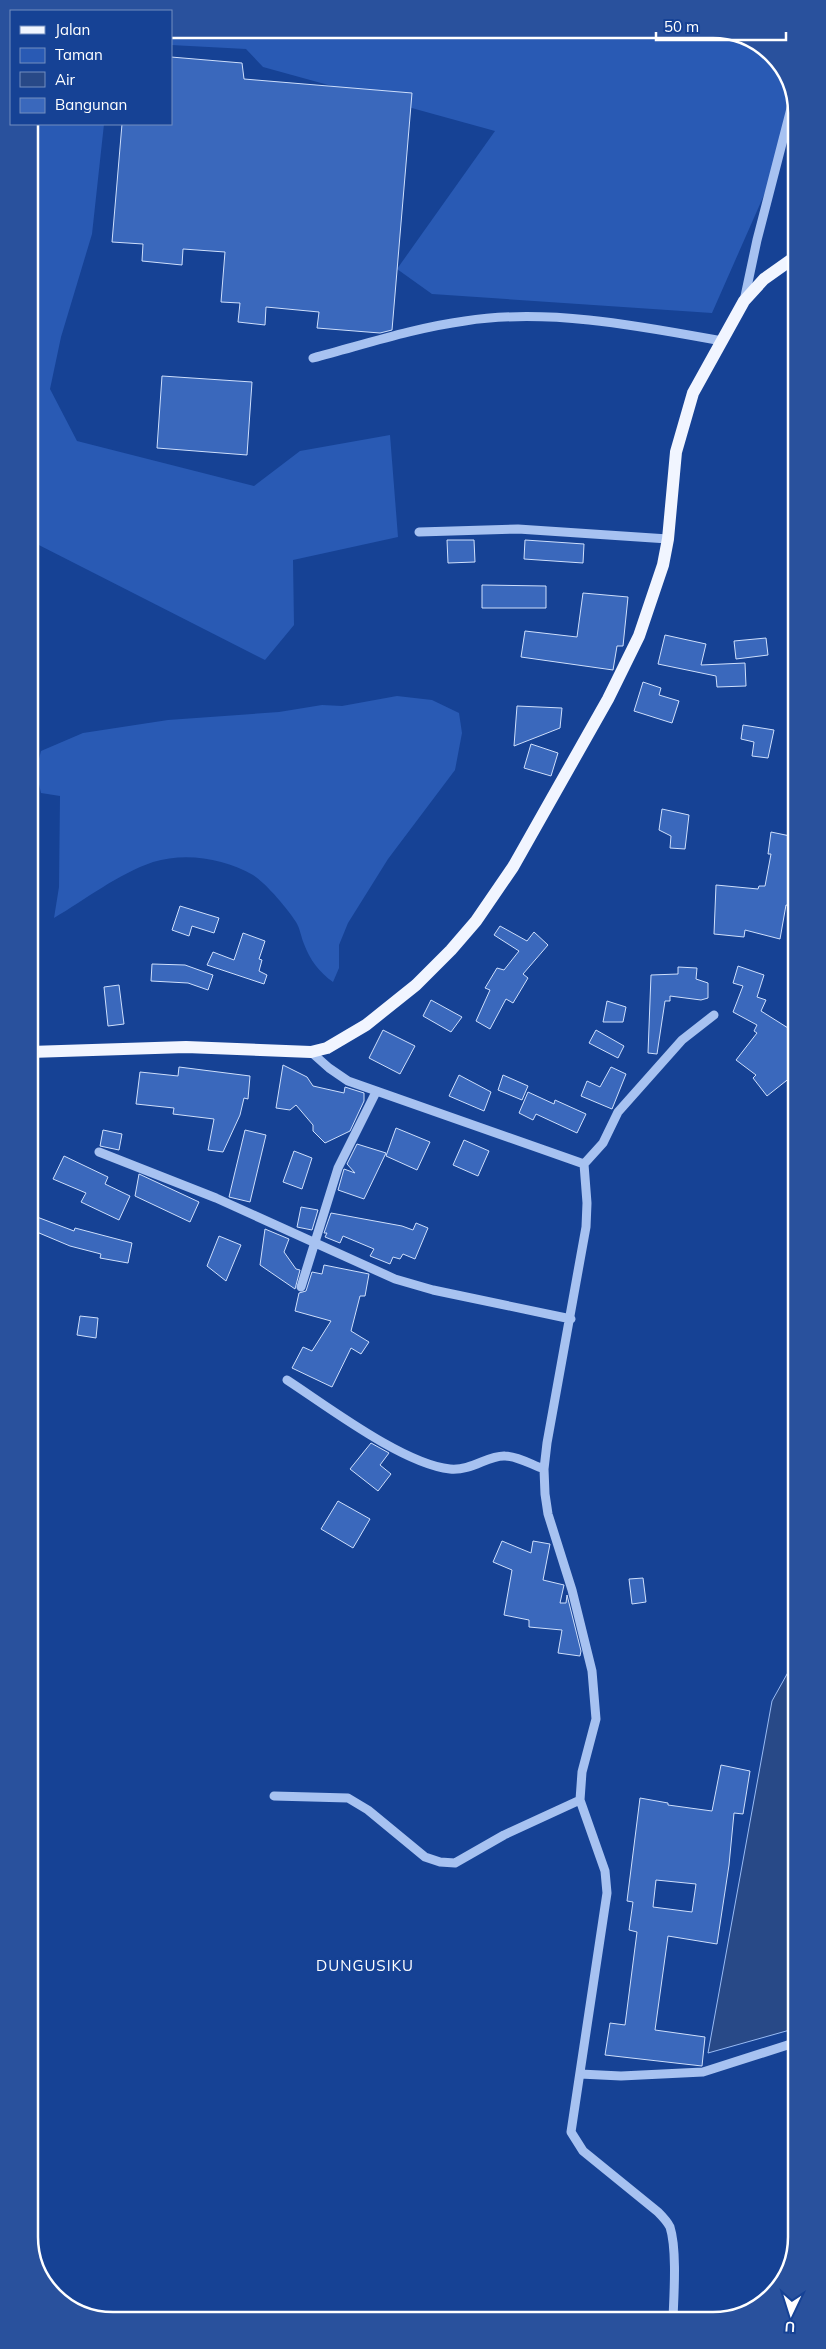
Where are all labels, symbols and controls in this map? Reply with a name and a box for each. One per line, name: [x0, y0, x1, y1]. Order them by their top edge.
legend: [10, 10, 172, 125]
scale bar: [656, 10, 786, 42]
text: 50 m: [664, 17, 699, 36]
text: Jalan: [55, 20, 90, 39]
text: Taman: [55, 45, 103, 64]
text: Air: [55, 70, 76, 89]
text: Bangunan: [55, 95, 127, 114]
district label: DUNGUSIKU: [316, 1956, 414, 1975]
north arrow: [766, 2289, 816, 2339]
text: U: [784, 2318, 796, 2336]

